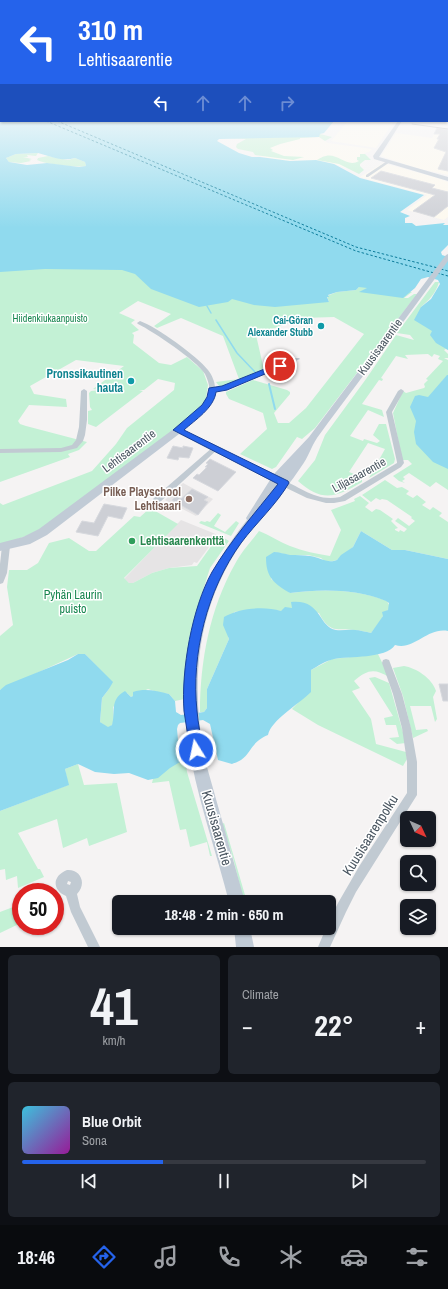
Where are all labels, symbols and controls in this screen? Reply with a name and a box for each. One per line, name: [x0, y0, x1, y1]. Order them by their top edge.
text: 310 m: [78, 11, 143, 49]
icon: left: [12, 16, 64, 68]
text: Lehtisaarentie: [78, 47, 172, 72]
icon: left: [150, 92, 172, 114]
icon: ahead: [192, 92, 214, 114]
icon: ahead: [234, 92, 256, 114]
icon: right: [276, 92, 298, 114]
park label: Hiidenkiukaanpuisto: [12, 312, 88, 325]
place label: Cai-Göran Alexander Stubb: [248, 314, 313, 339]
street label: Kuusisaarentie: [354, 316, 406, 378]
marker: Cai-Göran Alexander Stubb: [316, 321, 326, 331]
pin: [263, 349, 297, 383]
icon: arrive: [269, 355, 291, 377]
place label: Pronssikautinen hauta: [46, 366, 124, 396]
marker: Pronssikautinen hauta: [126, 376, 136, 386]
street label: Lehtisaarentie: [99, 426, 159, 476]
street label: Liljasaarentie: [329, 454, 389, 496]
place label: Pilke Playschool Lehtisaari: [103, 484, 181, 514]
marker: Pilke Playschool Lehtisaari: [184, 494, 194, 504]
place label: Lehtisaarenkenttä: [140, 533, 225, 549]
marker: Lehtisaarenkenttä: [127, 536, 137, 546]
park label: Pyhän Laurin puisto: [44, 587, 102, 617]
position arrow: [175, 729, 217, 771]
street label: Kuusisaarentie: [198, 788, 236, 868]
street label: Kuusisaarenpolku: [338, 791, 402, 879]
north arrow: [400, 811, 436, 847]
map controls: [400, 811, 436, 935]
button: search: [400, 855, 436, 891]
speed limit sign: 50: [12, 883, 64, 935]
button: layers: [400, 899, 436, 935]
text: 18:48 · 2 min · 650 m: [165, 904, 283, 925]
text: 41: [90, 971, 138, 1041]
text: Climate: [242, 986, 279, 1003]
text: 22°: [314, 1005, 354, 1045]
text: −: [242, 1011, 253, 1041]
text: +: [415, 1011, 426, 1041]
text: km/h: [102, 1032, 126, 1049]
text: Blue Orbit: [82, 1111, 141, 1132]
text: Sona: [82, 1132, 107, 1149]
icon: previous: [78, 1170, 100, 1192]
icon: pause: [213, 1170, 235, 1192]
icon: next: [348, 1170, 370, 1192]
icon: directions: [90, 1243, 118, 1271]
icon: music: [152, 1243, 180, 1271]
icon: phone: [215, 1243, 243, 1271]
icon: climate: [277, 1243, 305, 1271]
icon: car: [340, 1243, 368, 1271]
icon: filters: [403, 1243, 431, 1271]
text: 18:46: [17, 1245, 55, 1270]

